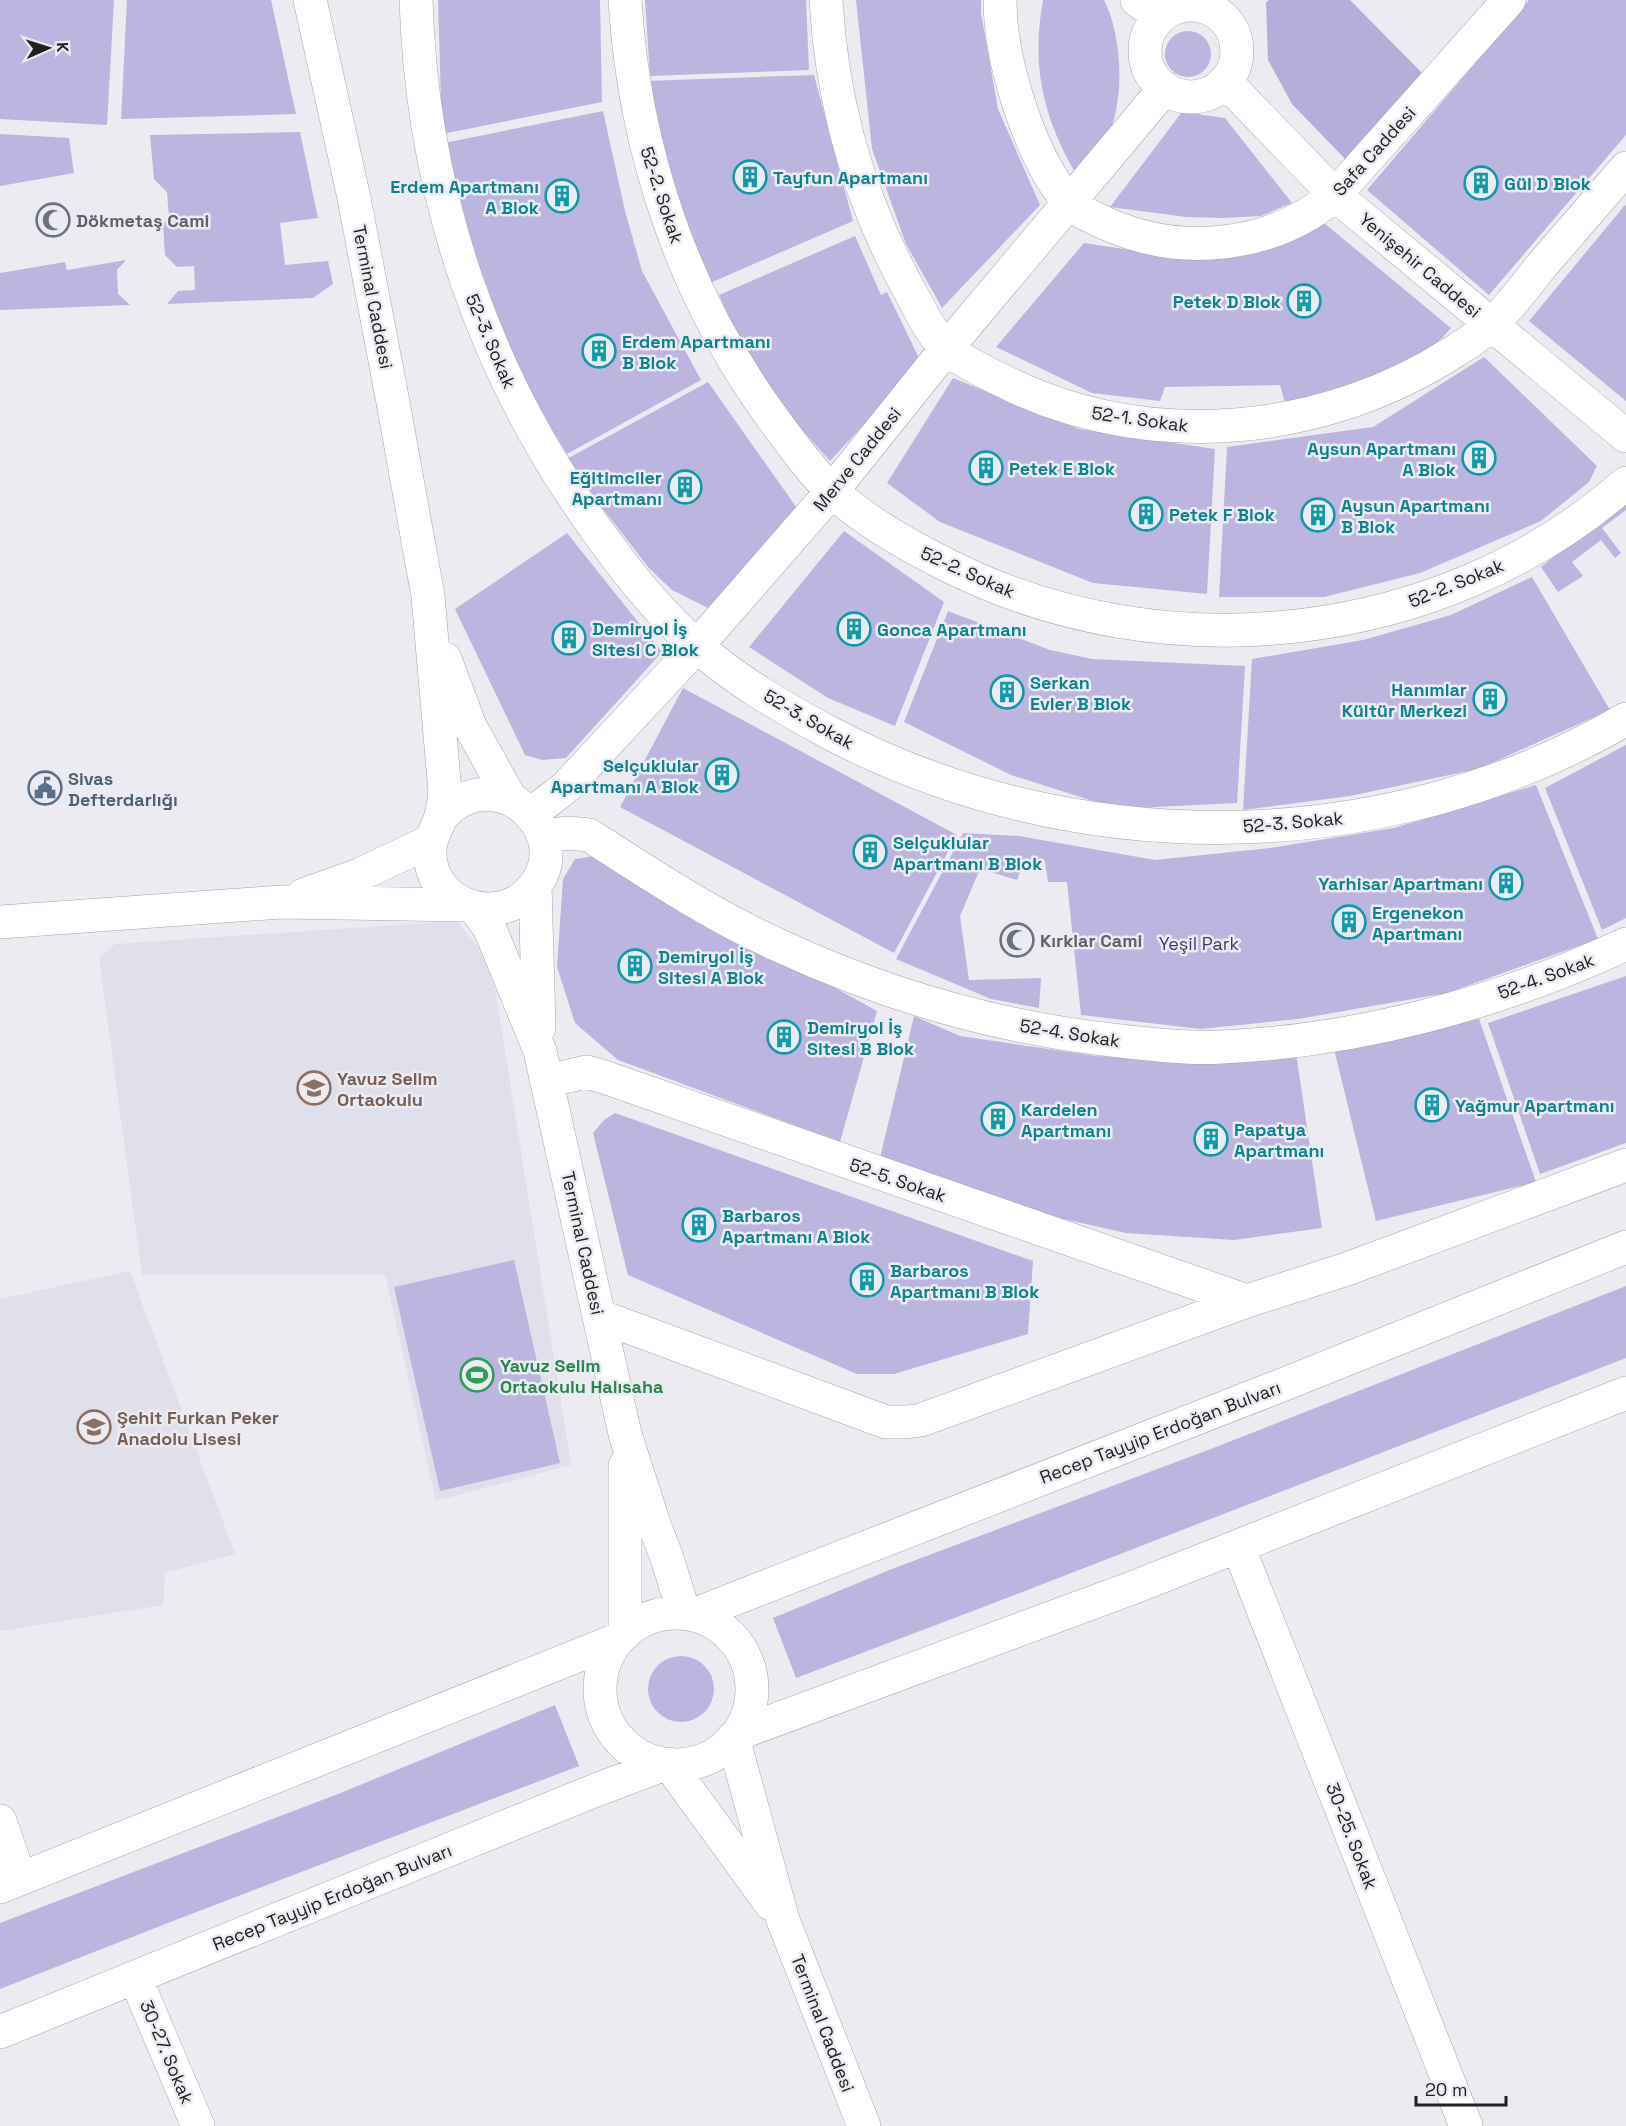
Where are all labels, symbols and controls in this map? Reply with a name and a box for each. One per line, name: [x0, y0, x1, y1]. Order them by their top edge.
north arrow: [18, 18, 78, 78]
text: K: [52, 42, 73, 53]
street label: Safa Caddesi: [1328, 101, 1420, 201]
street label: 52-2. Sokak: [636, 144, 689, 247]
building icon: Tayfun Apartmanı: [732, 159, 768, 195]
building icon: Gül D Blok: [1463, 165, 1499, 201]
place label: Tayfun Apartmanı: [773, 166, 928, 189]
place label: Gül D Blok: [1504, 172, 1591, 195]
place label: Erdem Apartmanı A Blok: [390, 175, 539, 219]
building icon: Erdem Apartmanı A Blok: [544, 178, 580, 214]
mosque icon: Dökmetaş Cami: [35, 202, 71, 238]
street label: Yenişehir Caddesi: [1354, 207, 1486, 323]
place label: Dökmetaş Cami: [76, 209, 209, 232]
street label: Terminal Caddesi: [348, 223, 398, 371]
building icon: Petek D Blok: [1286, 283, 1322, 319]
street label: 52-3. Sokak: [461, 290, 521, 392]
place label: Petek D Blok: [1173, 290, 1281, 313]
place label: Erdem Apartmanı B Blok: [622, 330, 771, 374]
building icon: Erdem Apartmanı B Blok: [581, 333, 617, 369]
street label: 52-1. Sokak: [1090, 401, 1190, 437]
street label: Merve Caddesi: [808, 402, 906, 516]
place label: Aysun Apartmanı A Blok: [1307, 437, 1456, 481]
building icon: Aysun Apartmanı A Blok: [1461, 440, 1497, 476]
building icon: Petek E Blok: [968, 450, 1004, 486]
place label: Petek E Blok: [1009, 457, 1115, 480]
place label: Eğitimciler Apartmanı: [570, 466, 662, 510]
building icon: Eğitimciler Apartmanı: [667, 469, 703, 505]
place label: Aysun Apartmanı B Blok: [1341, 494, 1490, 538]
building icon: Petek F Blok: [1128, 496, 1164, 532]
building icon: Aysun Apartmanı B Blok: [1300, 497, 1336, 533]
place label: Petek F Blok: [1169, 503, 1275, 526]
street label: 52-2. Sokak: [917, 541, 1019, 603]
street label: 52-2. Sokak: [1405, 553, 1507, 613]
building icon: Gonca Apartmanı: [836, 611, 872, 647]
place label: Demiryol İş Sitesi C Blok: [592, 617, 699, 661]
place label: Gonca Apartmanı: [877, 618, 1027, 641]
building icon: Demiryol İş Sitesi C Blok: [551, 620, 587, 656]
place label: Serkan Evler B Blok: [1030, 671, 1131, 715]
building icon: Serkan Evler B Blok: [989, 674, 1025, 710]
place label: Hanımlar Kültür Merkezi: [1342, 678, 1467, 722]
building icon: Hanımlar Kültür Merkezi: [1472, 681, 1508, 717]
street label: 52-3. Sokak: [760, 684, 859, 754]
place label: Selçuklular Apartmanı A Blok: [551, 754, 699, 798]
building icon: Selçuklular Apartmanı A Blok: [704, 757, 740, 793]
place label: Sivas Defterdarlığı: [68, 767, 178, 811]
public building icon: Sivas Defterdarlığı: [27, 770, 63, 806]
street label: 52-3. Sokak: [1242, 806, 1344, 838]
place label: Selçuklular Apartmanı B Blok: [893, 831, 1042, 875]
building icon: Selçuklular Apartmanı B Blok: [852, 834, 888, 870]
building icon: Yarhisar Apartmanı: [1488, 865, 1524, 901]
place label: Yarhisar Apartmanı: [1318, 872, 1483, 895]
place label: Ergenekon Apartmanı: [1372, 901, 1464, 945]
building icon: Ergenekon Apartmanı: [1331, 904, 1367, 940]
mosque icon: Kırklar Cami: [999, 922, 1035, 958]
place label: Kırklar Cami: [1040, 929, 1142, 952]
park label: Yeşil Park: [1159, 932, 1240, 955]
place label: Demiryol İş Sitesi A Blok: [658, 945, 764, 989]
building icon: Demiryol İş Sitesi A Blok: [617, 948, 653, 984]
street label: 52-4. Sokak: [1495, 948, 1598, 1004]
street label: 52-4. Sokak: [1018, 1014, 1122, 1052]
place label: Demiryol İş Sitesi B Blok: [807, 1016, 914, 1060]
building icon: Demiryol İş Sitesi B Blok: [766, 1019, 802, 1055]
place label: Yavuz Selim Ortaokulu: [337, 1067, 438, 1111]
school or university icon: Yavuz Selim Ortaokulu: [296, 1070, 332, 1106]
building icon: Yağmur Apartmanı: [1414, 1087, 1450, 1123]
place label: Yağmur Apartmanı: [1455, 1094, 1615, 1117]
place label: Kardelen Apartmanı: [1021, 1098, 1111, 1142]
building icon: Kardelen Apartmanı: [980, 1101, 1016, 1137]
place label: Papatya Apartmanı: [1234, 1118, 1324, 1162]
building icon: Papatya Apartmanı: [1193, 1121, 1229, 1157]
street label: 52-5. Sokak: [847, 1153, 950, 1207]
street label: Terminal Caddesi: [557, 1169, 609, 1317]
place label: Barbaros Apartmanı A Blok: [722, 1204, 870, 1248]
building icon: Barbaros Apartmanı A Blok: [681, 1207, 717, 1243]
place label: Barbaros Apartmanı B Blok: [890, 1259, 1039, 1303]
building icon: Barbaros Apartmanı B Blok: [849, 1262, 885, 1298]
place label: Yavuz Selim Ortaokulu Halısaha: [500, 1354, 664, 1398]
sports icon: Yavuz Selim Ortaokulu Halısaha: [459, 1357, 495, 1393]
street label: Recep Tayyip Erdoğan Bulvarı: [1036, 1375, 1284, 1489]
place label: Şehit Furkan Peker Anadolu Lisesi: [117, 1406, 279, 1450]
school or university icon: Şehit Furkan Peker Anadolu Lisesi: [76, 1409, 112, 1445]
street label: 30-25. Sokak: [1321, 1779, 1383, 1893]
street label: Recep Tayyip Erdoğan Bulvarı: [209, 1838, 455, 1956]
street label: Terminal Caddesi: [786, 1951, 860, 2095]
street label: 30-27. Sokak: [135, 1997, 199, 2108]
scale bar: [1416, 2069, 1506, 2107]
text: 20 m: [1425, 2078, 1468, 2101]

